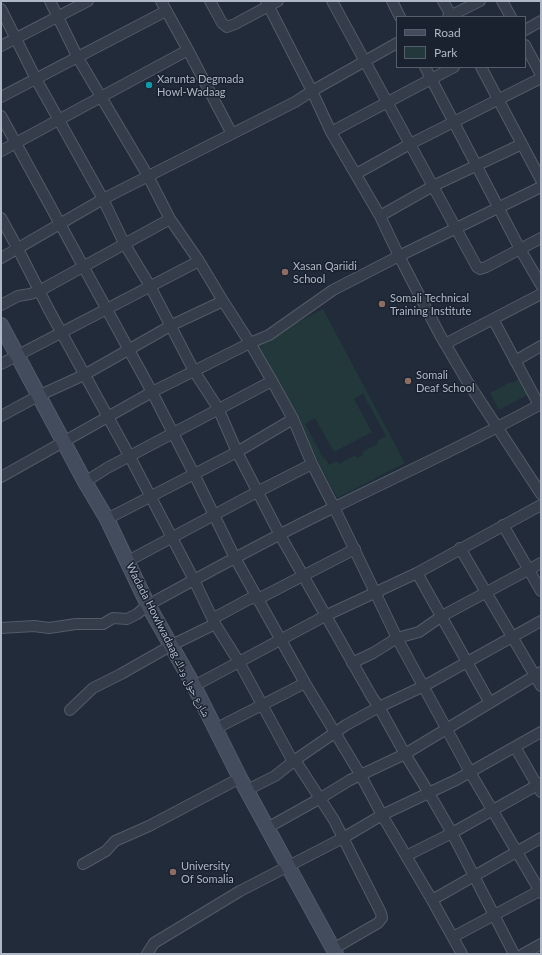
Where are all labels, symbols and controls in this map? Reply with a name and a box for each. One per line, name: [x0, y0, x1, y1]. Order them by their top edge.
legend: [396, 16, 526, 68]
text: Road: [434, 25, 461, 40]
text: Park: [434, 45, 457, 60]
place label: Xarunta Degmada Howl-Wadaag: [157, 72, 244, 98]
marker: Xarunta Degmada Howl-Wadaag: [144, 80, 154, 90]
place label: Xasan Qariidi School: [293, 259, 357, 285]
marker: Xasan Qariidi School: [280, 267, 290, 277]
place label: Somali Technical Training Institute: [390, 291, 471, 317]
marker: Somali Technical Training Institute: [377, 299, 387, 309]
place label: Somali Deaf School: [416, 368, 475, 394]
marker: Somali Deaf School: [403, 376, 413, 386]
street label: Wadada Howlwadaag شارع حول وداك: [123, 561, 213, 719]
place label: University Of Somalia: [181, 859, 234, 885]
marker: University Of Somalia: [168, 867, 178, 877]

